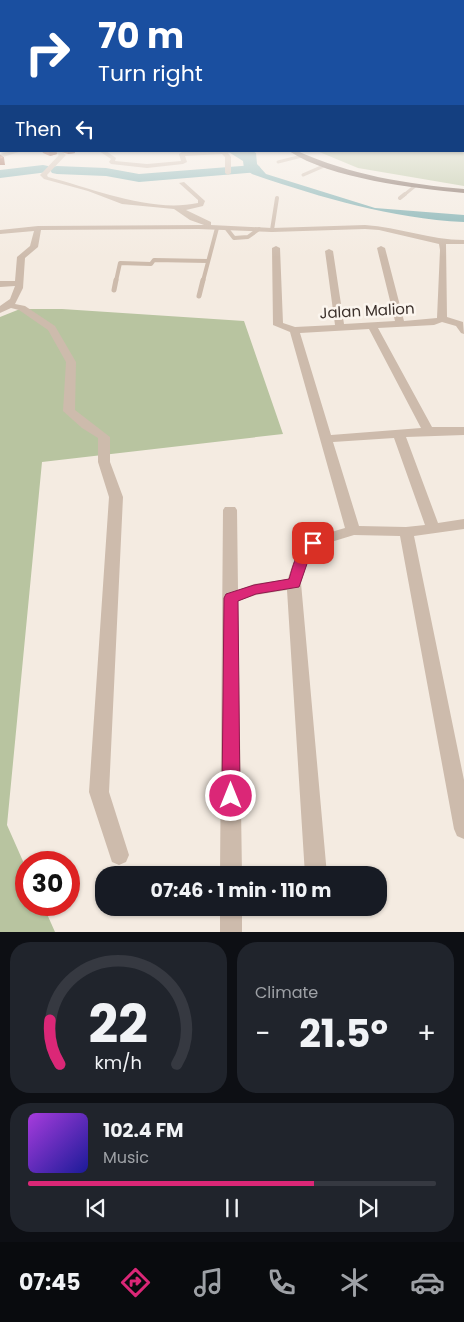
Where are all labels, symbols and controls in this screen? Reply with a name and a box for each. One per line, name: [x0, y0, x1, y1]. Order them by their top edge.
text: 70 m: [98, 11, 184, 60]
icon: right: [15, 20, 80, 85]
text: Turn right: [98, 58, 203, 89]
icon: left: [71, 115, 99, 143]
text: Then: [15, 116, 61, 143]
street label: Jalan Malion: [319, 298, 415, 323]
pin: [292, 522, 334, 564]
icon: arrive: [299, 529, 327, 557]
position arrow: [204, 769, 256, 821]
speed limit sign: 30: [15, 851, 80, 916]
text: 07:46 · 1 min · 110 m: [151, 877, 331, 904]
text: Climate: [255, 981, 318, 1004]
text: 22: [89, 988, 148, 1061]
text: 21.5°: [299, 1007, 388, 1060]
text: −: [255, 1014, 270, 1053]
text: +: [417, 1014, 436, 1053]
text: km/h: [95, 1050, 142, 1075]
text: 102.4 FM: [103, 1117, 183, 1144]
text: Music: [103, 1146, 149, 1169]
icon: previous: [82, 1194, 110, 1222]
icon: pause: [218, 1194, 246, 1222]
icon: next: [354, 1194, 382, 1222]
icon: directions: [118, 1265, 153, 1300]
icon: music: [191, 1265, 226, 1300]
icon: phone: [264, 1265, 299, 1300]
icon: climate: [337, 1265, 372, 1300]
icon: car: [410, 1265, 445, 1300]
text: 07:45: [19, 1267, 81, 1298]

